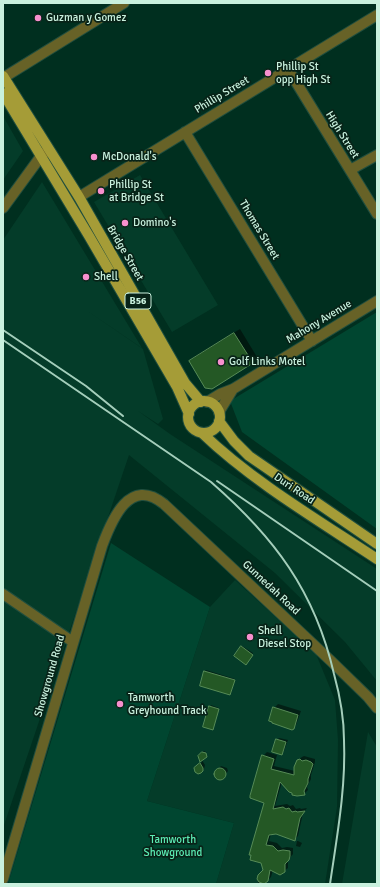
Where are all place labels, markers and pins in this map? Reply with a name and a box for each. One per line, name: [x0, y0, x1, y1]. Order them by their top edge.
place label: Guzman y Gomez: [46, 11, 126, 25]
marker: Guzman y Gomez: [33, 13, 43, 23]
place label: Phillip St opp High St: [276, 60, 330, 86]
marker: Phillip St opp High St: [263, 68, 273, 78]
place label: McDonald's: [102, 150, 157, 164]
marker: McDonald's: [89, 152, 99, 162]
place label: Phillip St at Bridge St: [109, 178, 164, 204]
marker: Phillip St at Bridge St: [96, 186, 106, 196]
place label: Domino's: [133, 216, 176, 230]
marker: Domino's: [120, 218, 130, 228]
place label: Shell: [94, 270, 118, 284]
marker: Shell: [81, 272, 91, 282]
place label: Golf Links Motel: [229, 355, 305, 369]
marker: Golf Links Motel: [216, 357, 226, 367]
place label: Shell Diesel Stop: [258, 624, 311, 650]
marker: Shell Diesel Stop: [245, 632, 255, 642]
place label: Tamworth Greyhound Track: [128, 691, 206, 717]
marker: Tamworth Greyhound Track: [115, 699, 125, 709]

